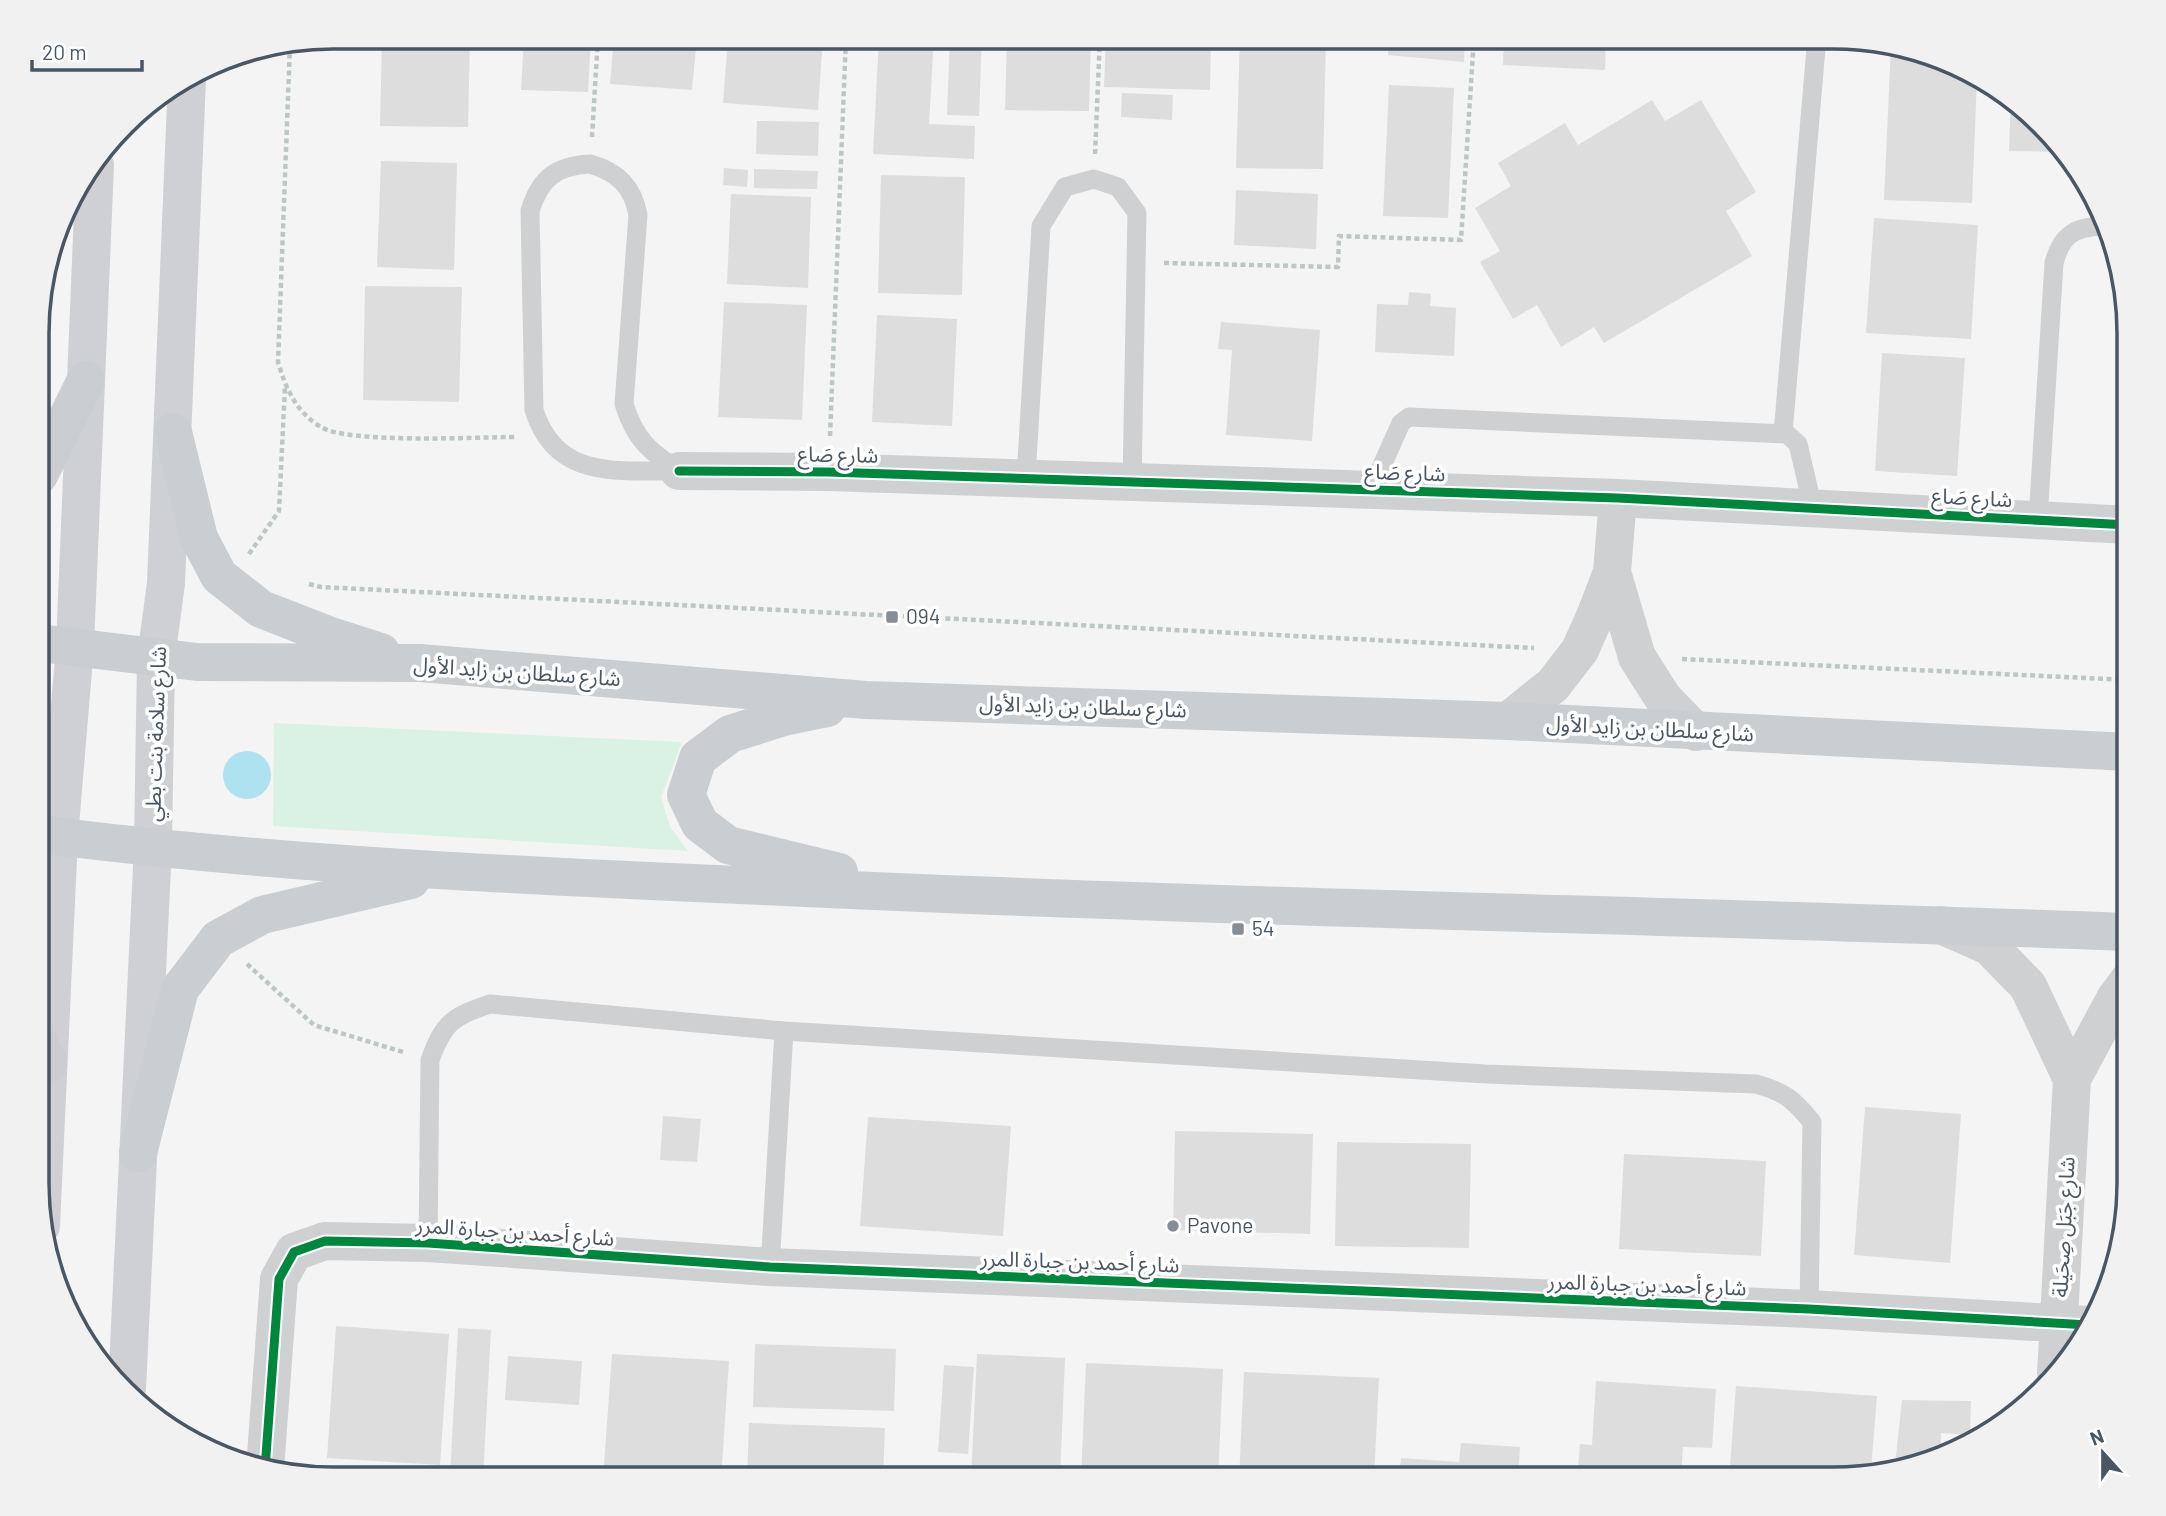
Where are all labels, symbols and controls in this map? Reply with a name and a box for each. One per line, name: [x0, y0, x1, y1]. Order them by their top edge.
scale bar: [32, 28, 142, 72]
text: 20 m: [42, 39, 87, 64]
street label: شارع صَاع: [797, 440, 879, 471]
street label: شارع صَاع: [1364, 458, 1446, 489]
street label: شارع صَاع: [1931, 482, 2013, 515]
place label: 094: [906, 603, 940, 628]
marker: 094: [884, 609, 900, 625]
street label: شارع سلامة بنت بطي: [139, 646, 175, 822]
street label: شارع سلطان بن زايد الأول: [412, 651, 622, 694]
street label: شارع سلطان بن زايد الأول: [979, 689, 1187, 726]
street label: شارع سلطان بن زايد الأول: [1545, 710, 1754, 749]
place label: 54: [1252, 915, 1274, 940]
marker: 54: [1230, 921, 1246, 937]
street label: شارع جَبَل صِحَيلة: [2046, 1156, 2083, 1298]
street label: شارع أحمد بن جبارة المرر: [414, 1211, 615, 1254]
place label: Pavone: [1187, 1212, 1253, 1237]
marker: Pavone: [1165, 1218, 1181, 1234]
street label: شارع أحمد بن جبارة المرر: [979, 1245, 1180, 1280]
street label: شارع أحمد بن جبارة المرر: [1546, 1268, 1747, 1303]
north arrow: [2068, 1418, 2138, 1488]
text: N: [2087, 1424, 2107, 1450]

